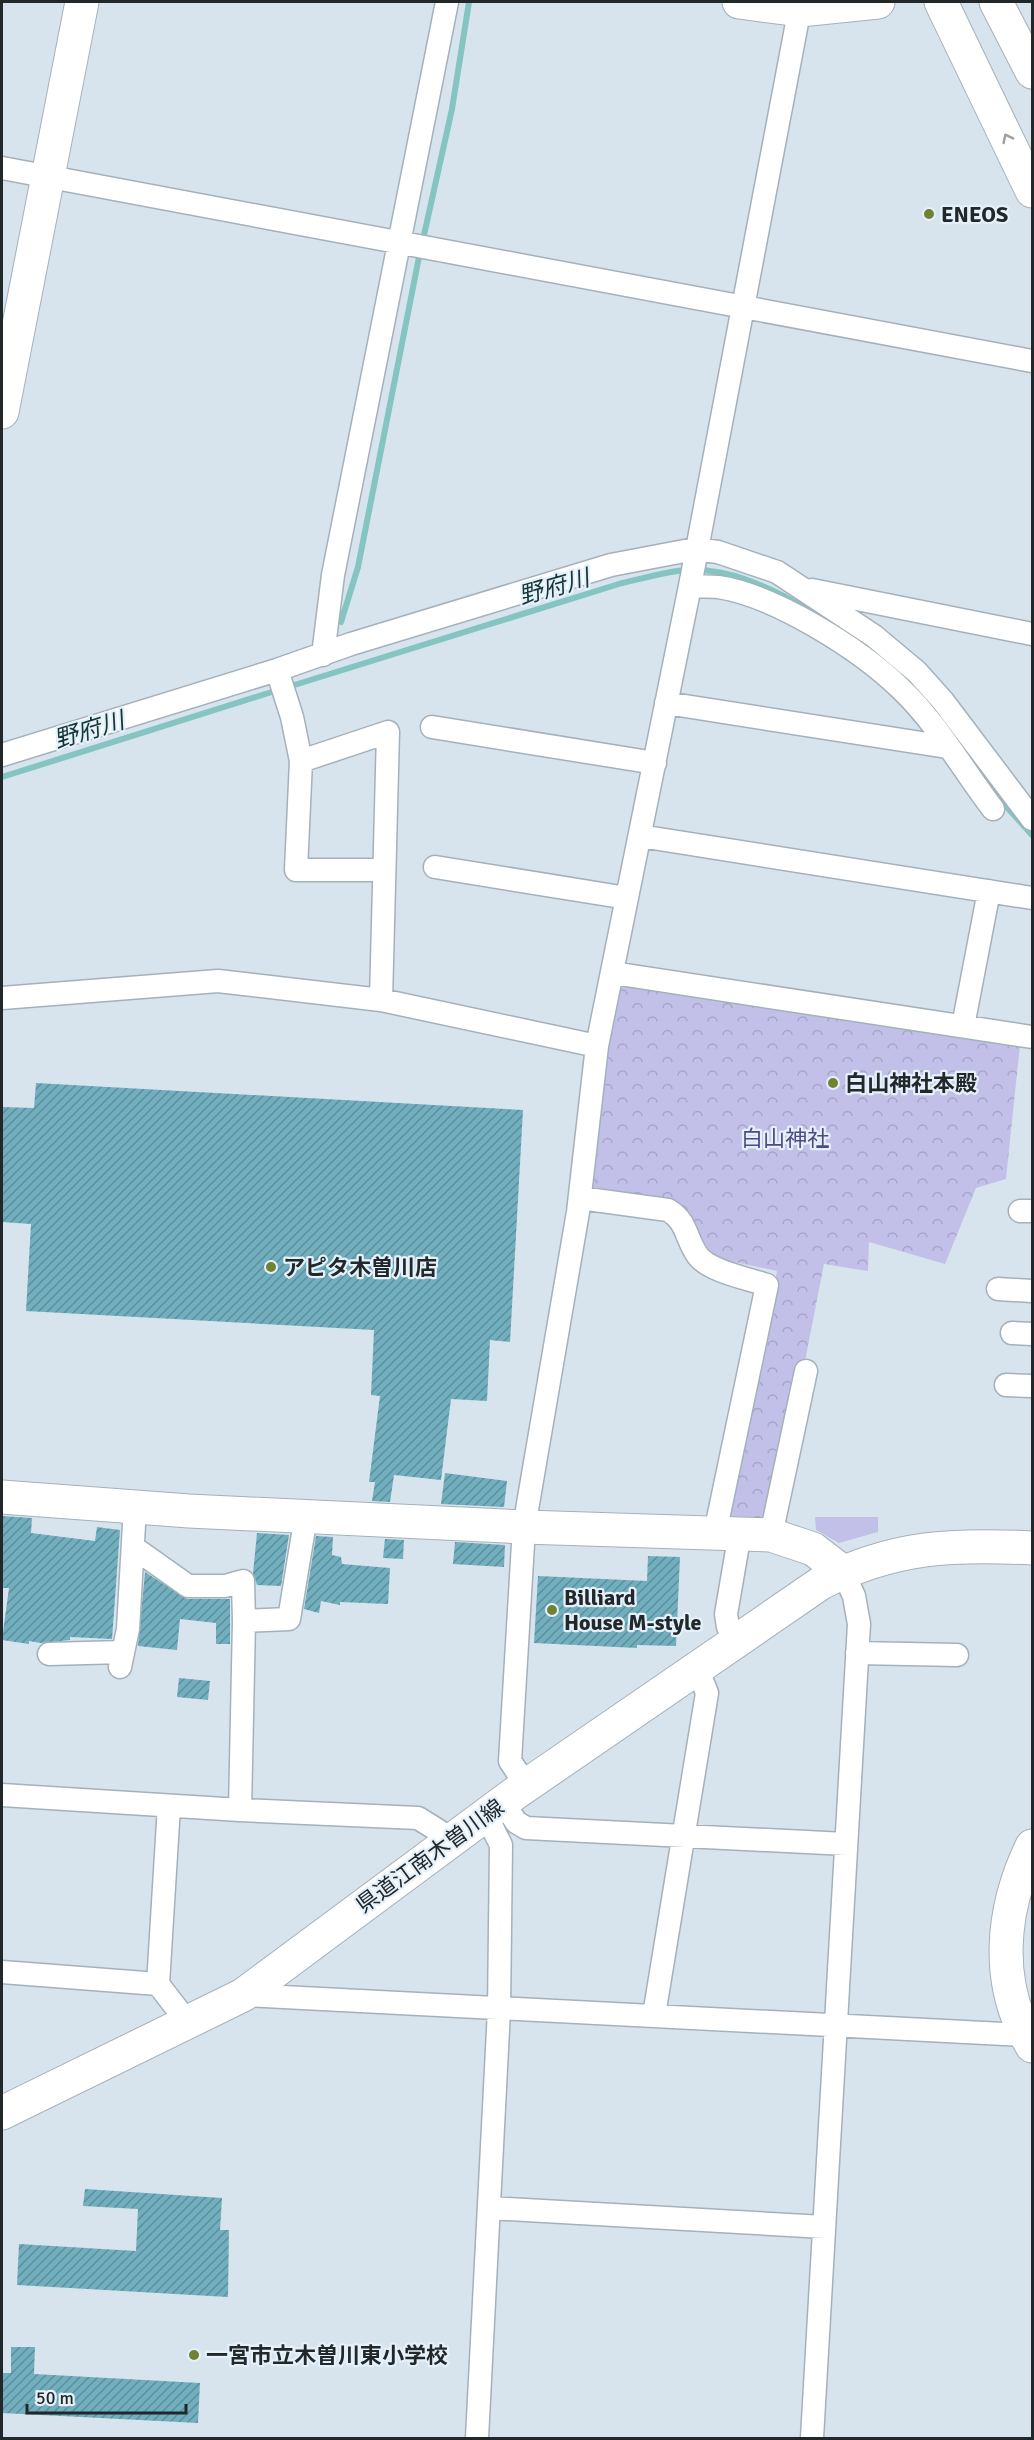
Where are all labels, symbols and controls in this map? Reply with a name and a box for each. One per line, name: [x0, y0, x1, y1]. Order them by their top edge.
one-way arrow: [1003, 134, 1014, 144]
place label: ENEOS: [941, 201, 1008, 228]
marker: ENEOS: [922, 207, 936, 221]
water label: 野府川: [515, 562, 596, 611]
water label: 野府川: [50, 704, 131, 755]
place label: 白山神社本殿: [845, 1070, 977, 1097]
marker: 白山神社本殿: [826, 1076, 840, 1090]
park label: 白山神社: [741, 1125, 829, 1152]
place label: アピタ木曽川店: [283, 1254, 437, 1281]
marker: アピタ木曽川店: [264, 1260, 278, 1274]
place label: Billiard House M-style: [564, 1584, 702, 1636]
marker: Billiard House M-style: [545, 1603, 559, 1617]
street label: 県道江南木曽川線: [351, 1793, 509, 1919]
place label: 一宮市立木曽川東小学校: [206, 2342, 448, 2369]
marker: 一宮市立木曽川東小学校: [187, 2348, 201, 2362]
scale bar: [27, 2377, 186, 2415]
text: 50 m: [36, 2387, 74, 2409]

